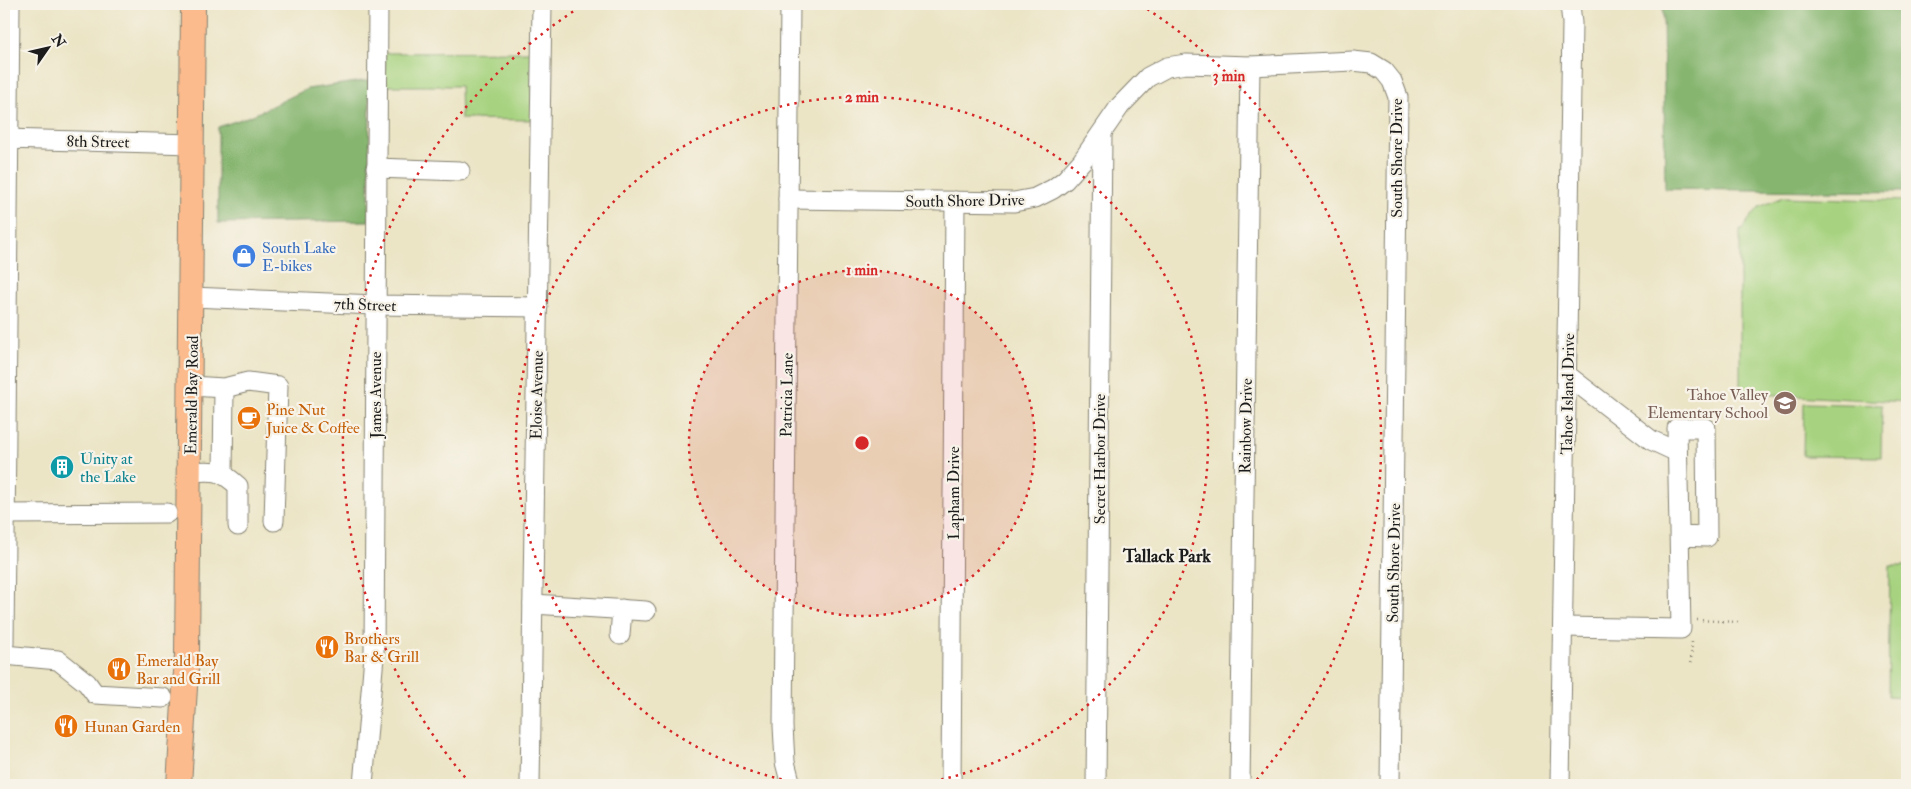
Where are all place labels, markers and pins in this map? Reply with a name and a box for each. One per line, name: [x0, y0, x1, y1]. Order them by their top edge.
place label: South Lake E-bikes: [262, 238, 336, 276]
shop icon: South Lake E-bikes: [231, 243, 257, 269]
place label: Tahoe Valley Elementary School: [1647, 385, 1769, 423]
school or university icon: Tahoe Valley Elementary School: [1772, 390, 1798, 416]
place label: Pine Nut Juice & Coffee: [265, 400, 360, 439]
cafe icon: Pine Nut Juice & Coffee: [236, 405, 262, 431]
centre of rings: [853, 434, 871, 452]
place label: Unity at the Lake: [80, 449, 136, 487]
building icon: Unity at the Lake: [49, 454, 75, 480]
place label: Brothers Bar & Grill: [344, 629, 419, 667]
restaurant icon: Brothers Bar & Grill: [314, 634, 340, 660]
place label: Emerald Bay Bar and Grill: [136, 651, 220, 689]
restaurant icon: Emerald Bay Bar and Grill: [106, 656, 132, 682]
restaurant icon: Hunan Garden: [53, 713, 79, 739]
place label: Hunan Garden: [84, 717, 180, 737]

